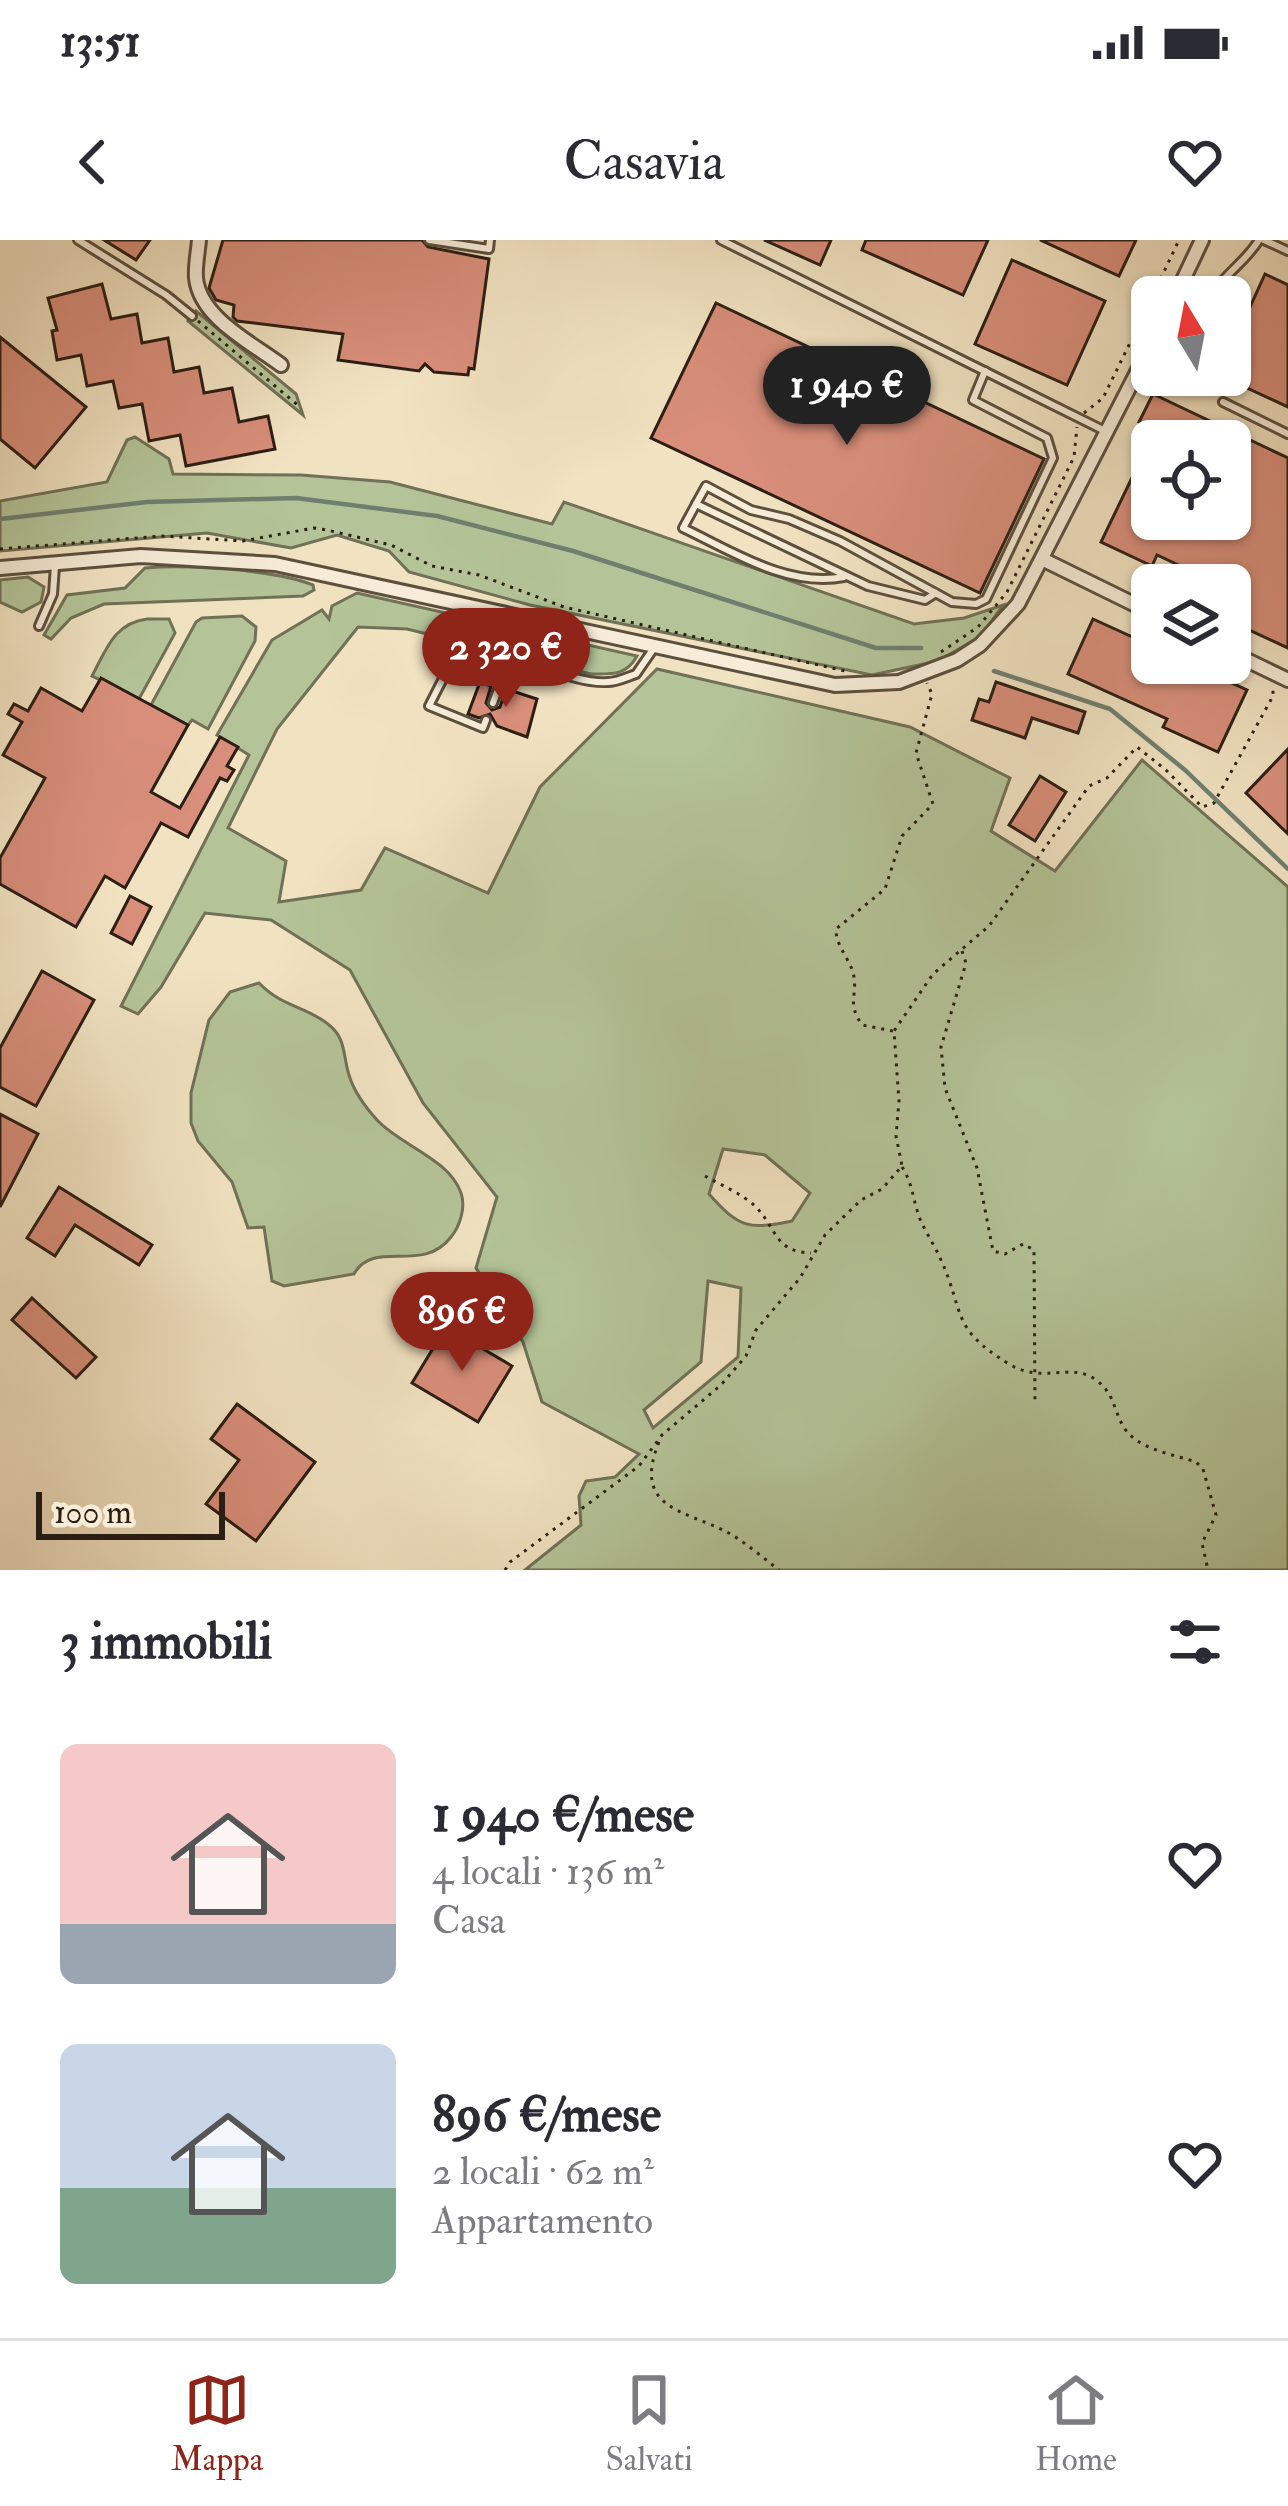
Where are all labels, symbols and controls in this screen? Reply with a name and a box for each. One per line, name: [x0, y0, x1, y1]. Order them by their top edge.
text: 13:51: [60, 14, 140, 70]
text: Casavia: [563, 128, 725, 196]
icon: back: [60, 129, 126, 195]
icon: heart: [1162, 129, 1228, 195]
north arrow: [1131, 276, 1251, 396]
map controls: [1131, 276, 1251, 684]
pin: 1 940 €: [736, 346, 958, 448]
text: 1 940 €: [790, 360, 904, 409]
button: locate: [1131, 420, 1251, 540]
button: layers: [1131, 564, 1251, 684]
pin: 2 320 €: [395, 608, 617, 710]
text: 2 320 €: [449, 622, 563, 671]
pin: 896 €: [378, 1272, 546, 1374]
text: 896 €: [418, 1286, 506, 1335]
scale bar: [36, 1486, 225, 1539]
text: 100 m: [54, 1492, 132, 1533]
icon: filters: [1162, 1609, 1228, 1675]
text: 3 immobili: [60, 1610, 272, 1674]
text: 1 940 €/mese: [432, 1783, 694, 1847]
icon: home: [156, 1792, 300, 1936]
icon: heart: [1162, 1831, 1228, 1897]
text: 4 locali · 136 m²: [432, 1847, 664, 1896]
text: Casa: [432, 1896, 506, 1945]
text: 896 €/mese: [432, 2083, 661, 2147]
icon: home: [156, 2092, 300, 2236]
icon: heart: [1162, 2131, 1228, 2197]
text: 2 locali · 62 m²: [432, 2147, 654, 2196]
text: Appartamento: [432, 2196, 653, 2245]
tab: Mappa: [171, 2367, 263, 2480]
tab: Salvati: [606, 2367, 693, 2480]
tab: Home: [1035, 2367, 1117, 2480]

